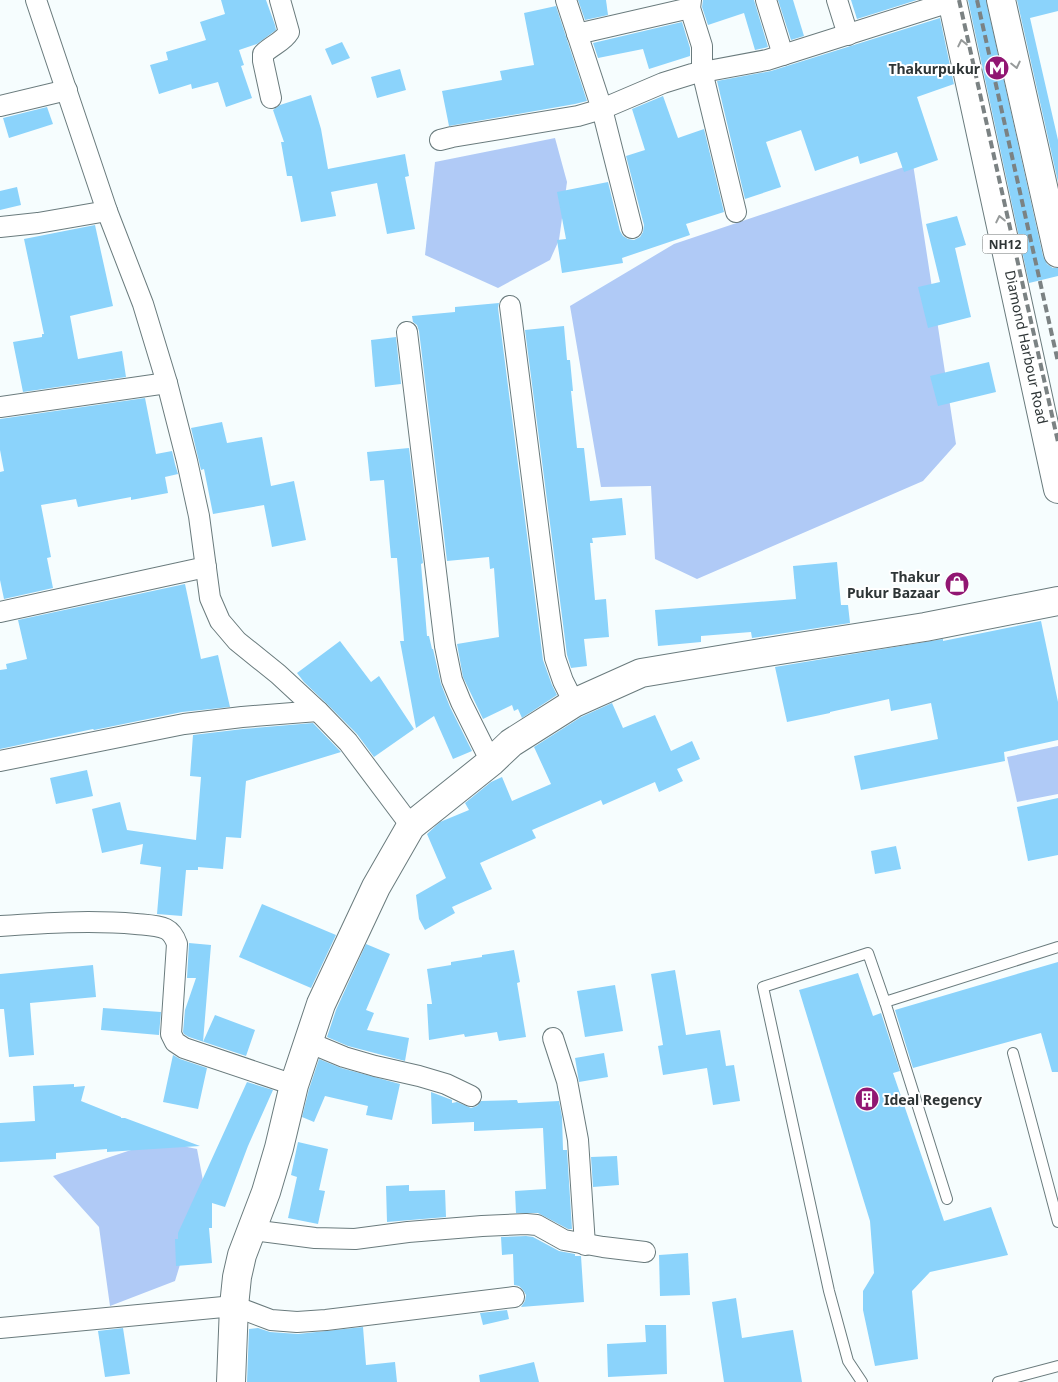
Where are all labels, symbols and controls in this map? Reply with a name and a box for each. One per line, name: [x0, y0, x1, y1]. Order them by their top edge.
one-way arrow: [957, 38, 967, 47]
metro station icon: Thakurpukur: [984, 55, 1010, 81]
place label: Thakurpukur: [888, 59, 981, 78]
one-way arrow: [1010, 60, 1020, 69]
one-way arrow: [995, 214, 1005, 223]
road number: NH12: [982, 234, 1028, 253]
street label: Diamond Harbour Road: [1001, 268, 1053, 426]
place label: Thakur Pukur Bazaar: [847, 567, 941, 602]
shop icon: Thakur Pukur Bazaar: [944, 571, 970, 597]
building icon: Ideal Regency: [854, 1086, 880, 1112]
place label: Ideal Regency: [884, 1090, 982, 1109]

